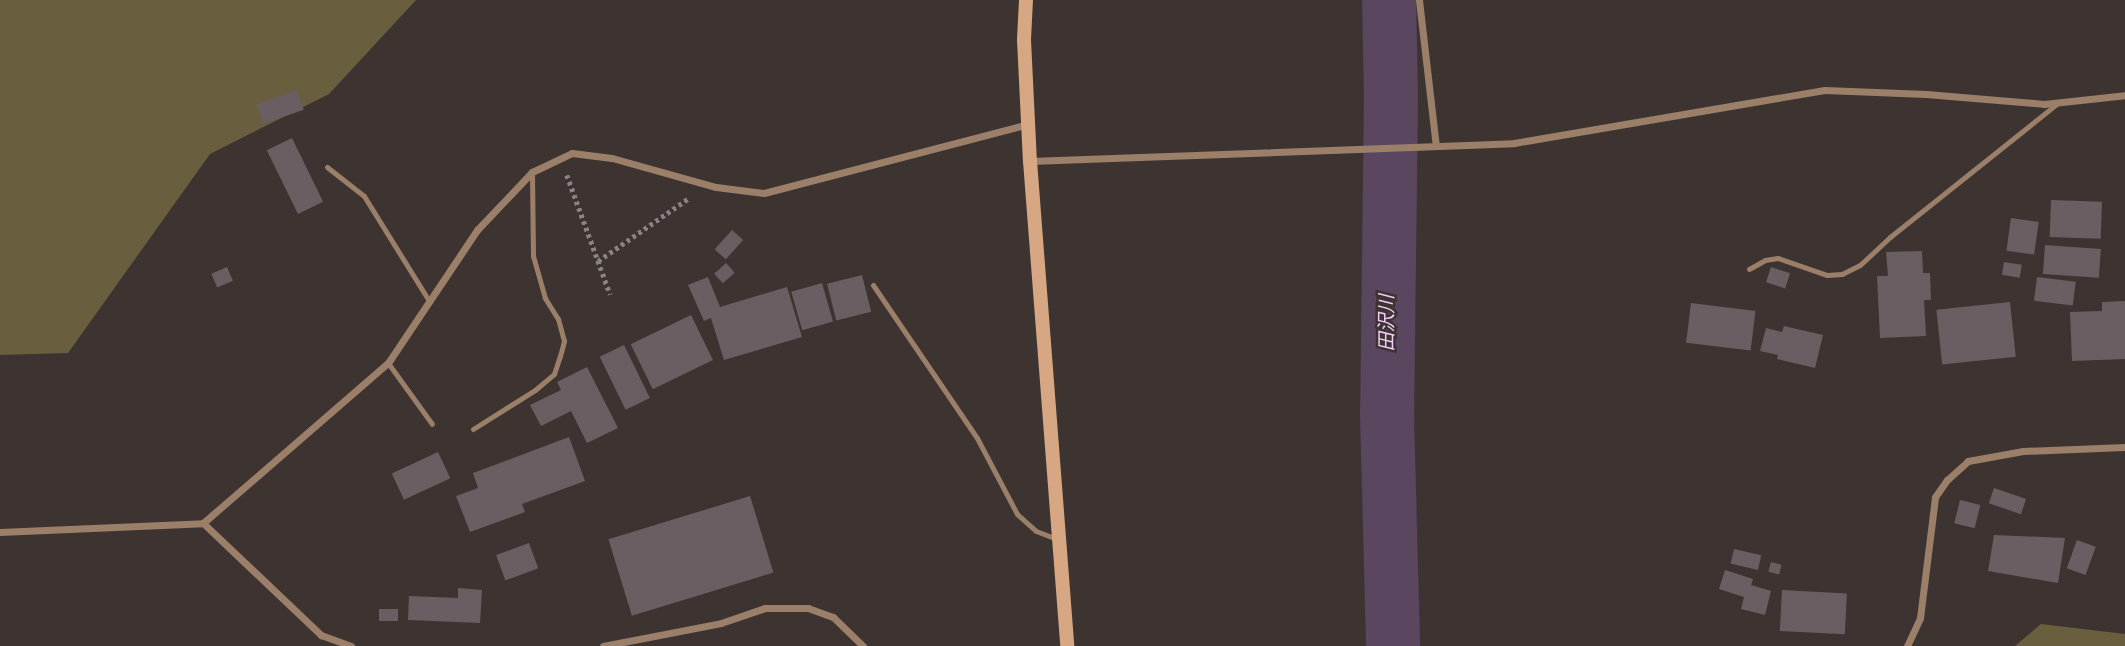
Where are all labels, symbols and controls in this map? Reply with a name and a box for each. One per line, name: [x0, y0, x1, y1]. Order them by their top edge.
water label: 田沢川: [1376, 295, 1398, 351]

